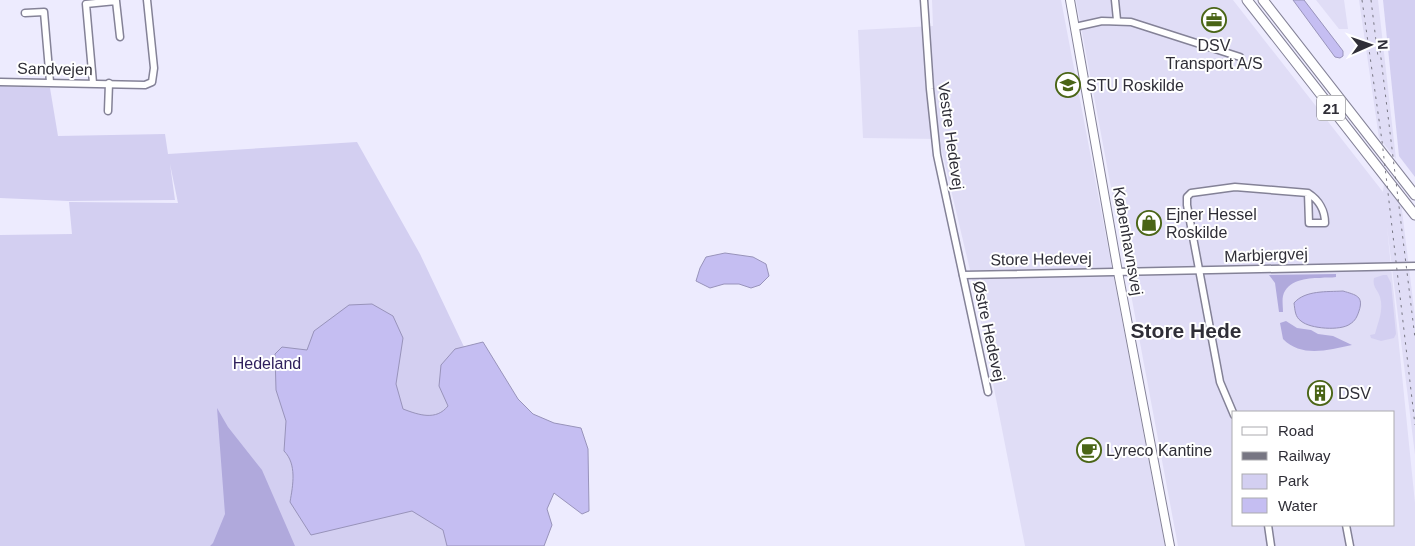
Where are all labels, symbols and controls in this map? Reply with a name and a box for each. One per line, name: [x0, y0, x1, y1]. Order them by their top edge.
office icon: DSV Transport A/S: [1201, 7, 1227, 33]
north arrow: [1345, 20, 1395, 70]
place label: DSV Transport A/S: [1165, 37, 1263, 72]
text: N: [1375, 39, 1391, 50]
street label: Sandvejen: [17, 60, 93, 78]
school or university icon: STU Roskilde: [1055, 72, 1081, 98]
place label: STU Roskilde: [1086, 77, 1184, 94]
street label: Vestre Hedevej: [935, 81, 967, 191]
road number: 21: [1317, 96, 1345, 120]
street label: Københavnsvej: [1110, 185, 1146, 297]
place label: Ejner Hessel Roskilde: [1166, 206, 1257, 241]
shop icon: Ejner Hessel Roskilde: [1136, 210, 1162, 236]
street label: Marbjergvej: [1224, 245, 1308, 265]
street label: Store Hedevej: [990, 250, 1092, 268]
street label: Østre Hedevej: [970, 279, 1008, 383]
district label: Store Hede: [1131, 319, 1241, 342]
park label: Hedeland: [233, 355, 301, 372]
building icon: DSV: [1307, 380, 1333, 406]
place label: DSV: [1338, 385, 1371, 402]
legend: [1232, 411, 1395, 526]
text: Road: [1278, 422, 1314, 439]
cafe icon: Lyreco Kantine: [1076, 437, 1102, 463]
place label: Lyreco Kantine: [1106, 442, 1212, 459]
text: Railway: [1278, 447, 1331, 464]
text: Park: [1278, 472, 1309, 489]
text: Water: [1278, 497, 1317, 514]

